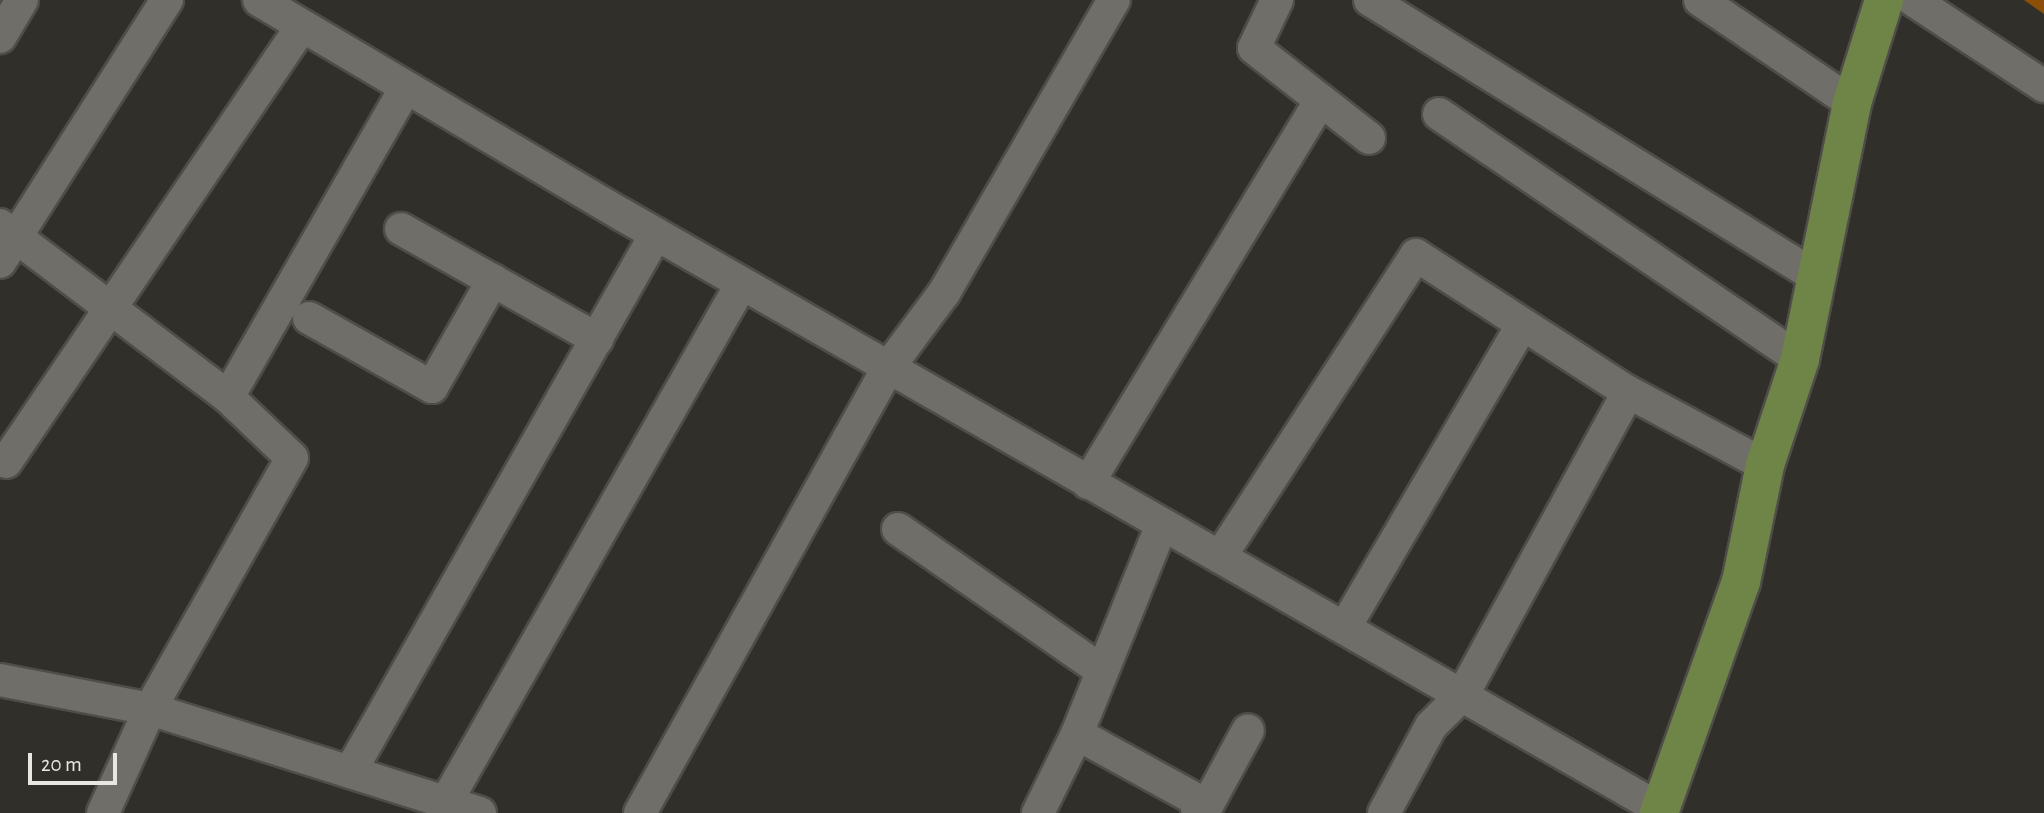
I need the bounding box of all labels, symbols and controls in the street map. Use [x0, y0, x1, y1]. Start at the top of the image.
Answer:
scale bar [32, 740, 121, 784]
text: 20 m [41, 754, 82, 775]

